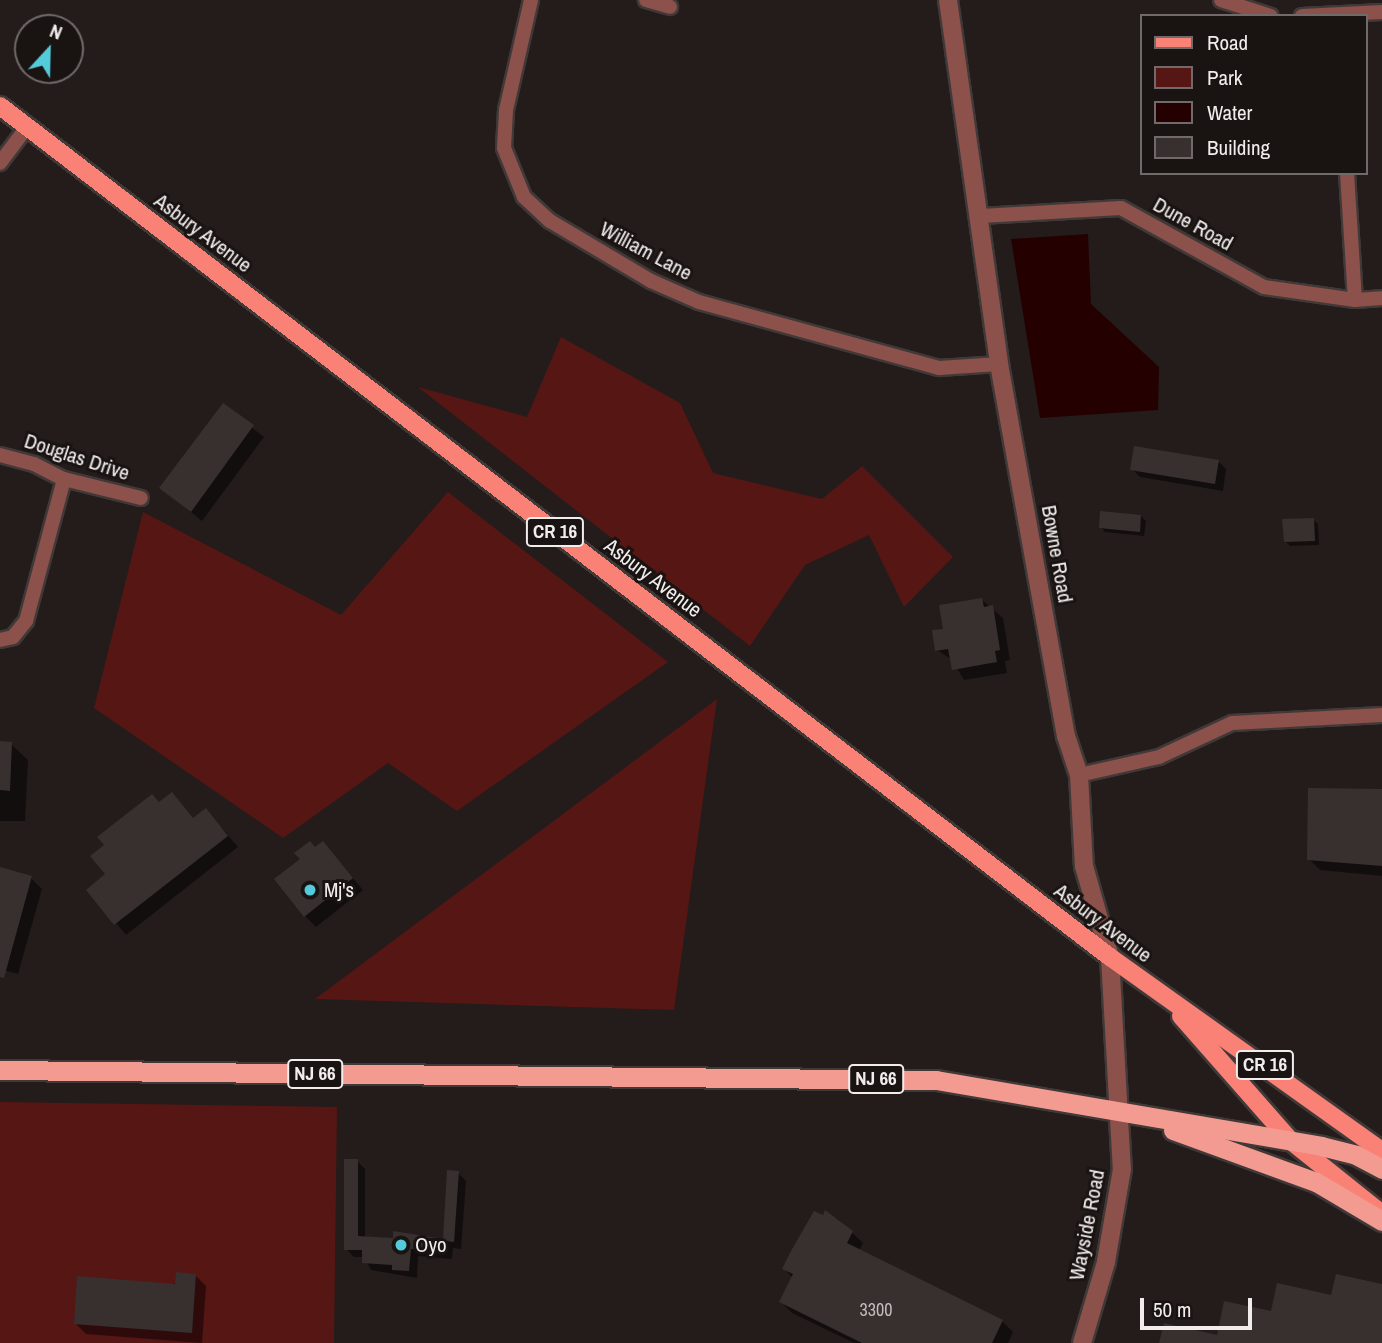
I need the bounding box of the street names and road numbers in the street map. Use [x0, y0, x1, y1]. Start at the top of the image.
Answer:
street label: Asbury Avenue [149, 188, 257, 278]
street label: Dune Road [1149, 192, 1237, 256]
street label: William Lane [596, 216, 696, 286]
street label: Douglas Drive [21, 428, 133, 486]
street label: Bowne Road [1036, 503, 1078, 605]
road number: CR 16 [525, 516, 585, 548]
street label: Asbury Avenue [599, 533, 707, 623]
street label: Asbury Avenue [1049, 878, 1157, 968]
road number: CR 16 [1235, 1050, 1295, 1080]
road number: NJ 66 [287, 1058, 343, 1090]
road number: NJ 66 [848, 1064, 904, 1094]
street label: Wayside Road [1064, 1167, 1110, 1283]

